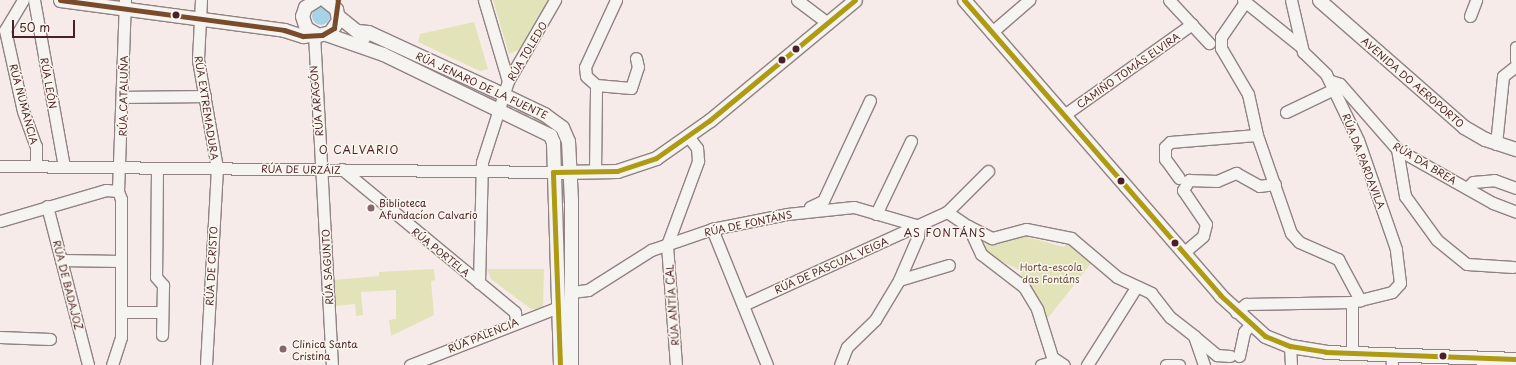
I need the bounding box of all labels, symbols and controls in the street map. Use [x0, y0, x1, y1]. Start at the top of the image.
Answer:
unlabelled marker [171, 10, 181, 20]
scale bar [14, 12, 77, 38]
text: 50 m [19, 18, 50, 36]
street label: RÚA TOLEDO [504, 19, 550, 83]
street label: CAMIÑO TOMÁS ELVIRA [1074, 30, 1182, 110]
street label: AVENIDA DO AEROPORTO [1359, 34, 1467, 130]
unlabelled marker [791, 44, 801, 54]
street label: RÚA JENARO DE LA FUENTE [413, 49, 551, 121]
street label: RÚA CATALUÑA [116, 55, 130, 137]
street label: RÚA EXTREMADURA [193, 55, 221, 161]
unlabelled marker [777, 55, 787, 65]
street label: RÚA LEÓN [39, 56, 59, 110]
street label: RÚA NUMANCIA [7, 62, 41, 146]
street label: RÚA ARAGÓN [307, 65, 325, 137]
street label: RÚA DA PARDAVILA [1340, 112, 1388, 210]
street label: RÚA DA BREA [1391, 139, 1459, 187]
district label: O CALVARIO [319, 143, 399, 157]
street label: RÚA DE URZÁIZ [260, 162, 342, 176]
unlabelled marker [1116, 176, 1126, 186]
place label: Biblioteca Afundacíon Calvario [379, 196, 478, 220]
marker: Biblioteca Afundacíon Calvario [366, 203, 376, 213]
street label: RÚA DE FONTÁNS [702, 208, 794, 238]
street label: RÚA DE CRISTO [203, 225, 219, 307]
street label: RÚA PORTELA [409, 225, 473, 279]
district label: AS FONTÁNS [904, 226, 986, 240]
street label: RÚA SAGUNTO [319, 228, 335, 306]
street label: RÚA DE PASCUAL VEIGA [772, 234, 890, 296]
street label: RÚA DE BADAJOZ [51, 238, 85, 332]
unlabelled marker [1170, 238, 1180, 248]
park label: Horta-escola das Fontáns [1020, 260, 1082, 284]
street label: RÚA ANTÍA CAL [663, 263, 681, 347]
street label: RÚA PALENCIA [445, 315, 521, 355]
place label: Clinica Santa Cristina [292, 337, 358, 360]
marker: Clinica Santa Cristina [277, 343, 289, 355]
unlabelled marker [1438, 351, 1448, 361]

